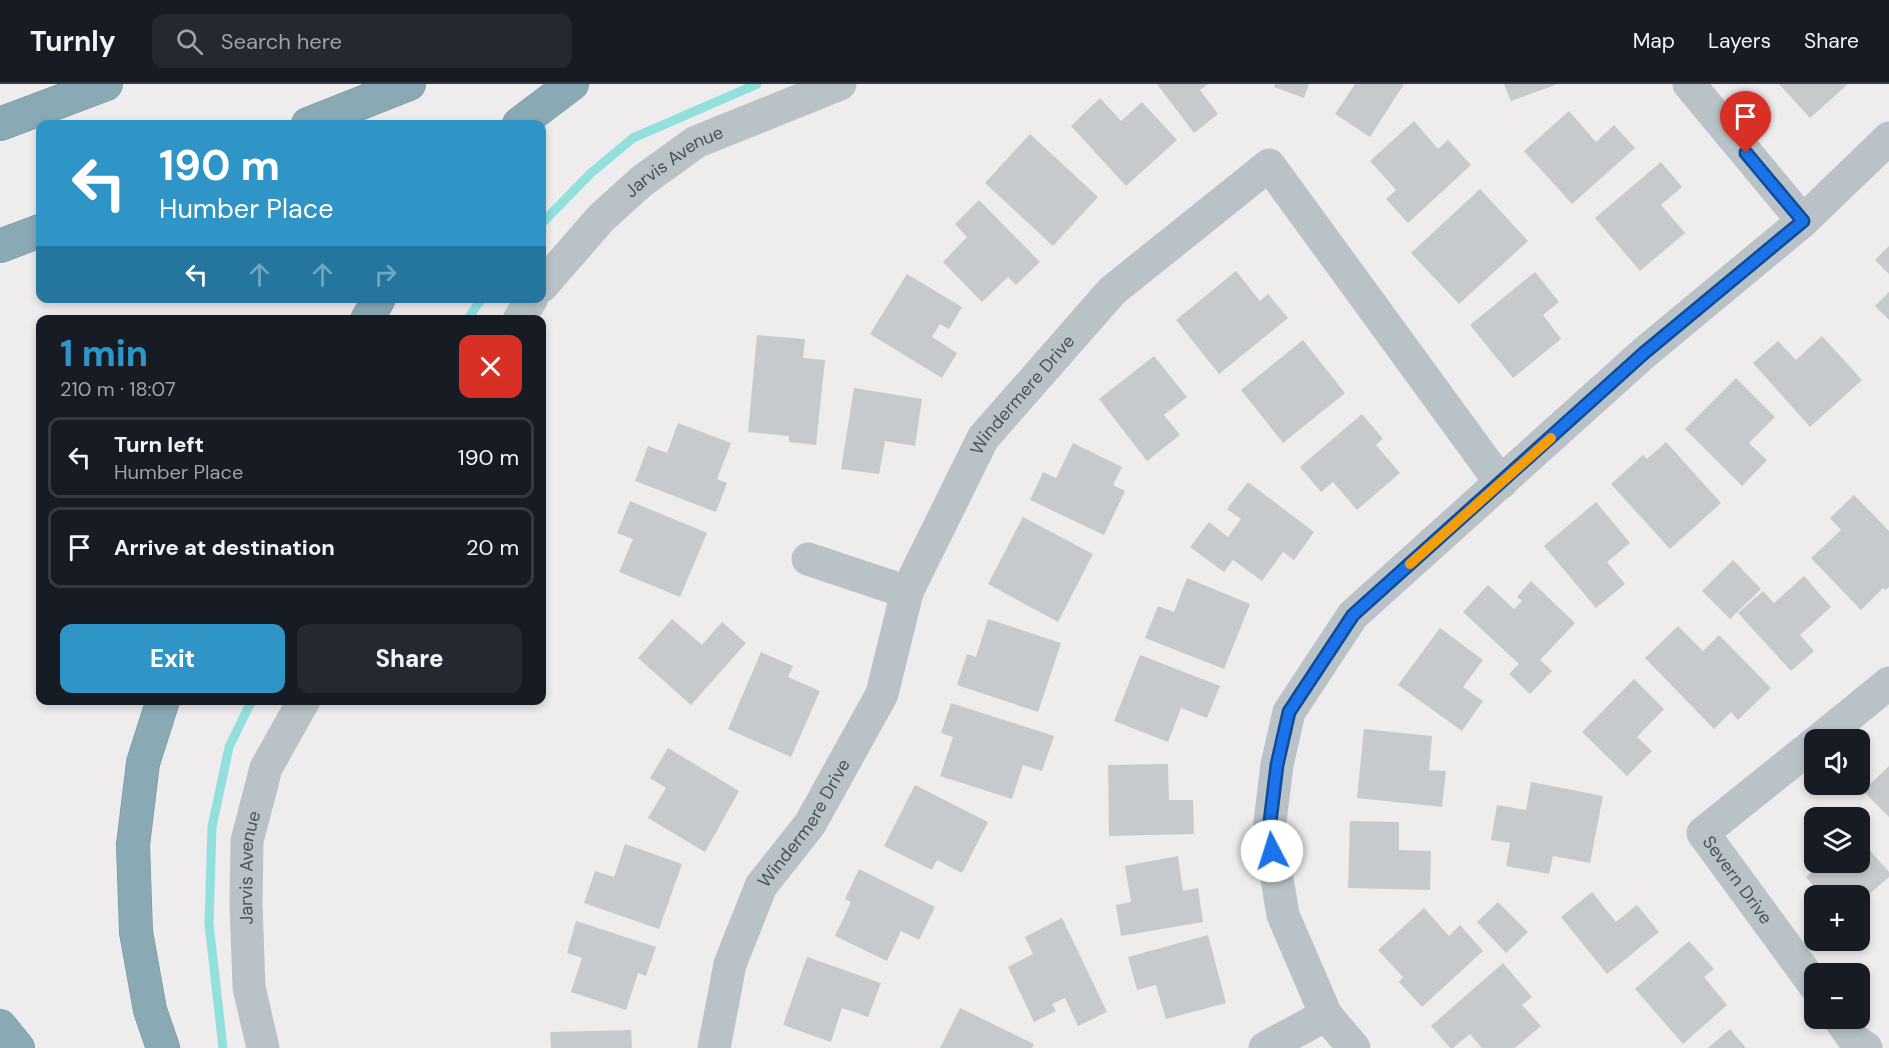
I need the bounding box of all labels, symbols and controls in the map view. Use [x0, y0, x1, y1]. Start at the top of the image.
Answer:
search box [152, 14, 572, 68]
text: Turnly [30, 23, 116, 60]
icon: search [173, 25, 206, 58]
text: Search here [221, 27, 342, 56]
text: Map [1633, 27, 1675, 55]
text: Layers [1708, 27, 1771, 55]
text: Share [1804, 27, 1859, 55]
pin [1720, 91, 1771, 153]
icon: arrive [1729, 100, 1762, 133]
street label: Jarvis Avenue [620, 120, 727, 203]
text: 190 m [159, 138, 280, 193]
icon: left [60, 144, 138, 222]
text: Humber Place [159, 191, 333, 226]
icon: left [180, 258, 213, 291]
icon: ahead [243, 258, 276, 291]
icon: ahead [306, 258, 339, 291]
icon: right [369, 258, 402, 291]
text: 1 min [60, 330, 148, 377]
street label: Windermere Drive [965, 330, 1080, 459]
button: close [459, 335, 522, 398]
text: 210 m · 18:07 [60, 376, 176, 402]
text: Turn left [114, 430, 204, 459]
icon: left [63, 441, 96, 474]
text: 190 m [458, 443, 519, 472]
text: Humber Place [114, 459, 243, 485]
icon: arrive [63, 531, 96, 564]
text: Arrive at destination [114, 533, 335, 562]
text: 20 m [466, 533, 519, 562]
button: Exit [60, 624, 285, 693]
button: Share [297, 624, 522, 693]
map controls [1804, 729, 1870, 1029]
button: sound [1804, 729, 1870, 795]
street label: Windermere Drive [752, 754, 856, 892]
button: layers [1804, 807, 1870, 873]
street label: Jarvis Avenue [234, 808, 266, 925]
position arrow [1240, 819, 1304, 883]
street label: Severn Drive [1697, 831, 1778, 929]
button: + [1804, 885, 1870, 951]
button: − [1804, 963, 1870, 1029]

